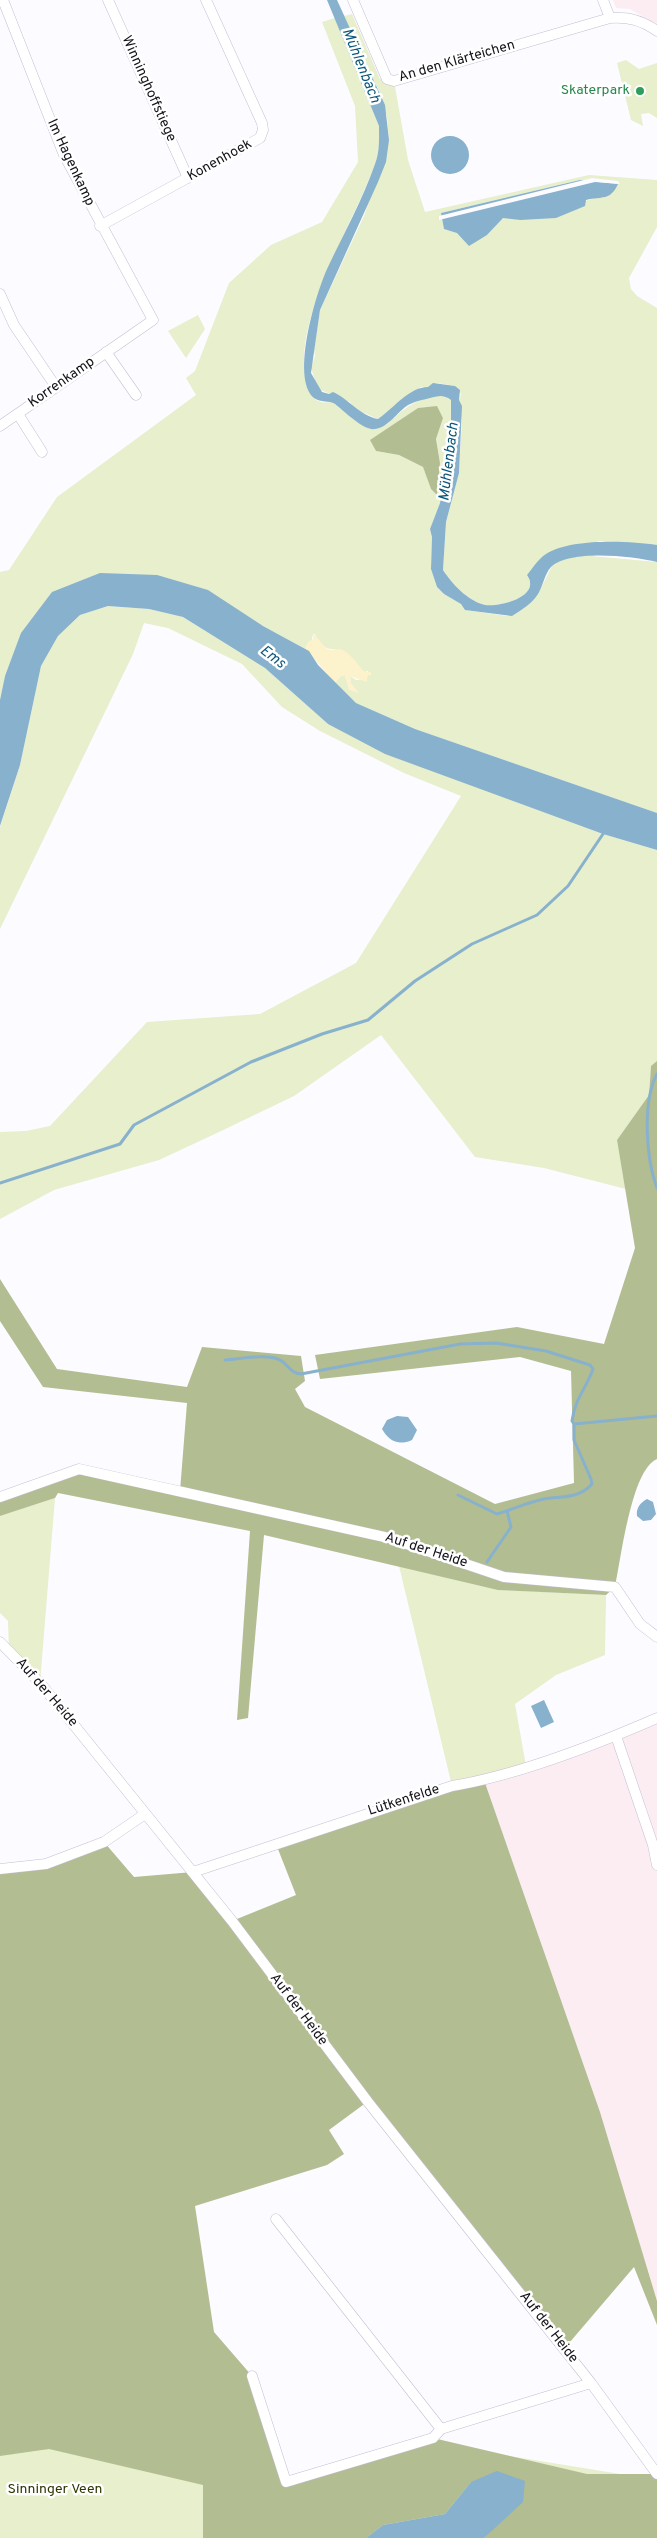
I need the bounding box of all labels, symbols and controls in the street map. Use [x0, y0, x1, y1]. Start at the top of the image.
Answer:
water label: Mühlenbach [337, 26, 383, 106]
street label: Winninghoffstiege [117, 33, 179, 145]
street label: An den Klärteichen [397, 37, 517, 87]
place label: Skaterpark [561, 83, 630, 99]
marker: Skaterpark [634, 85, 646, 97]
street label: Im Hagenkamp [43, 117, 97, 209]
street label: Konenhoek [185, 136, 255, 186]
street label: Korrenkamp [26, 354, 98, 412]
water label: Mühlenbach [436, 422, 464, 502]
water label: Ems [256, 642, 288, 674]
street label: Auf der Heide [383, 1530, 469, 1572]
street label: Auf der Heide [11, 1655, 81, 1731]
street label: Lütkenfelde [366, 1782, 442, 1820]
street label: Auf der Heide [265, 1971, 331, 2049]
street label: Auf der Heide [515, 2289, 581, 2367]
park label: Sinninger Veen [8, 2482, 102, 2498]

